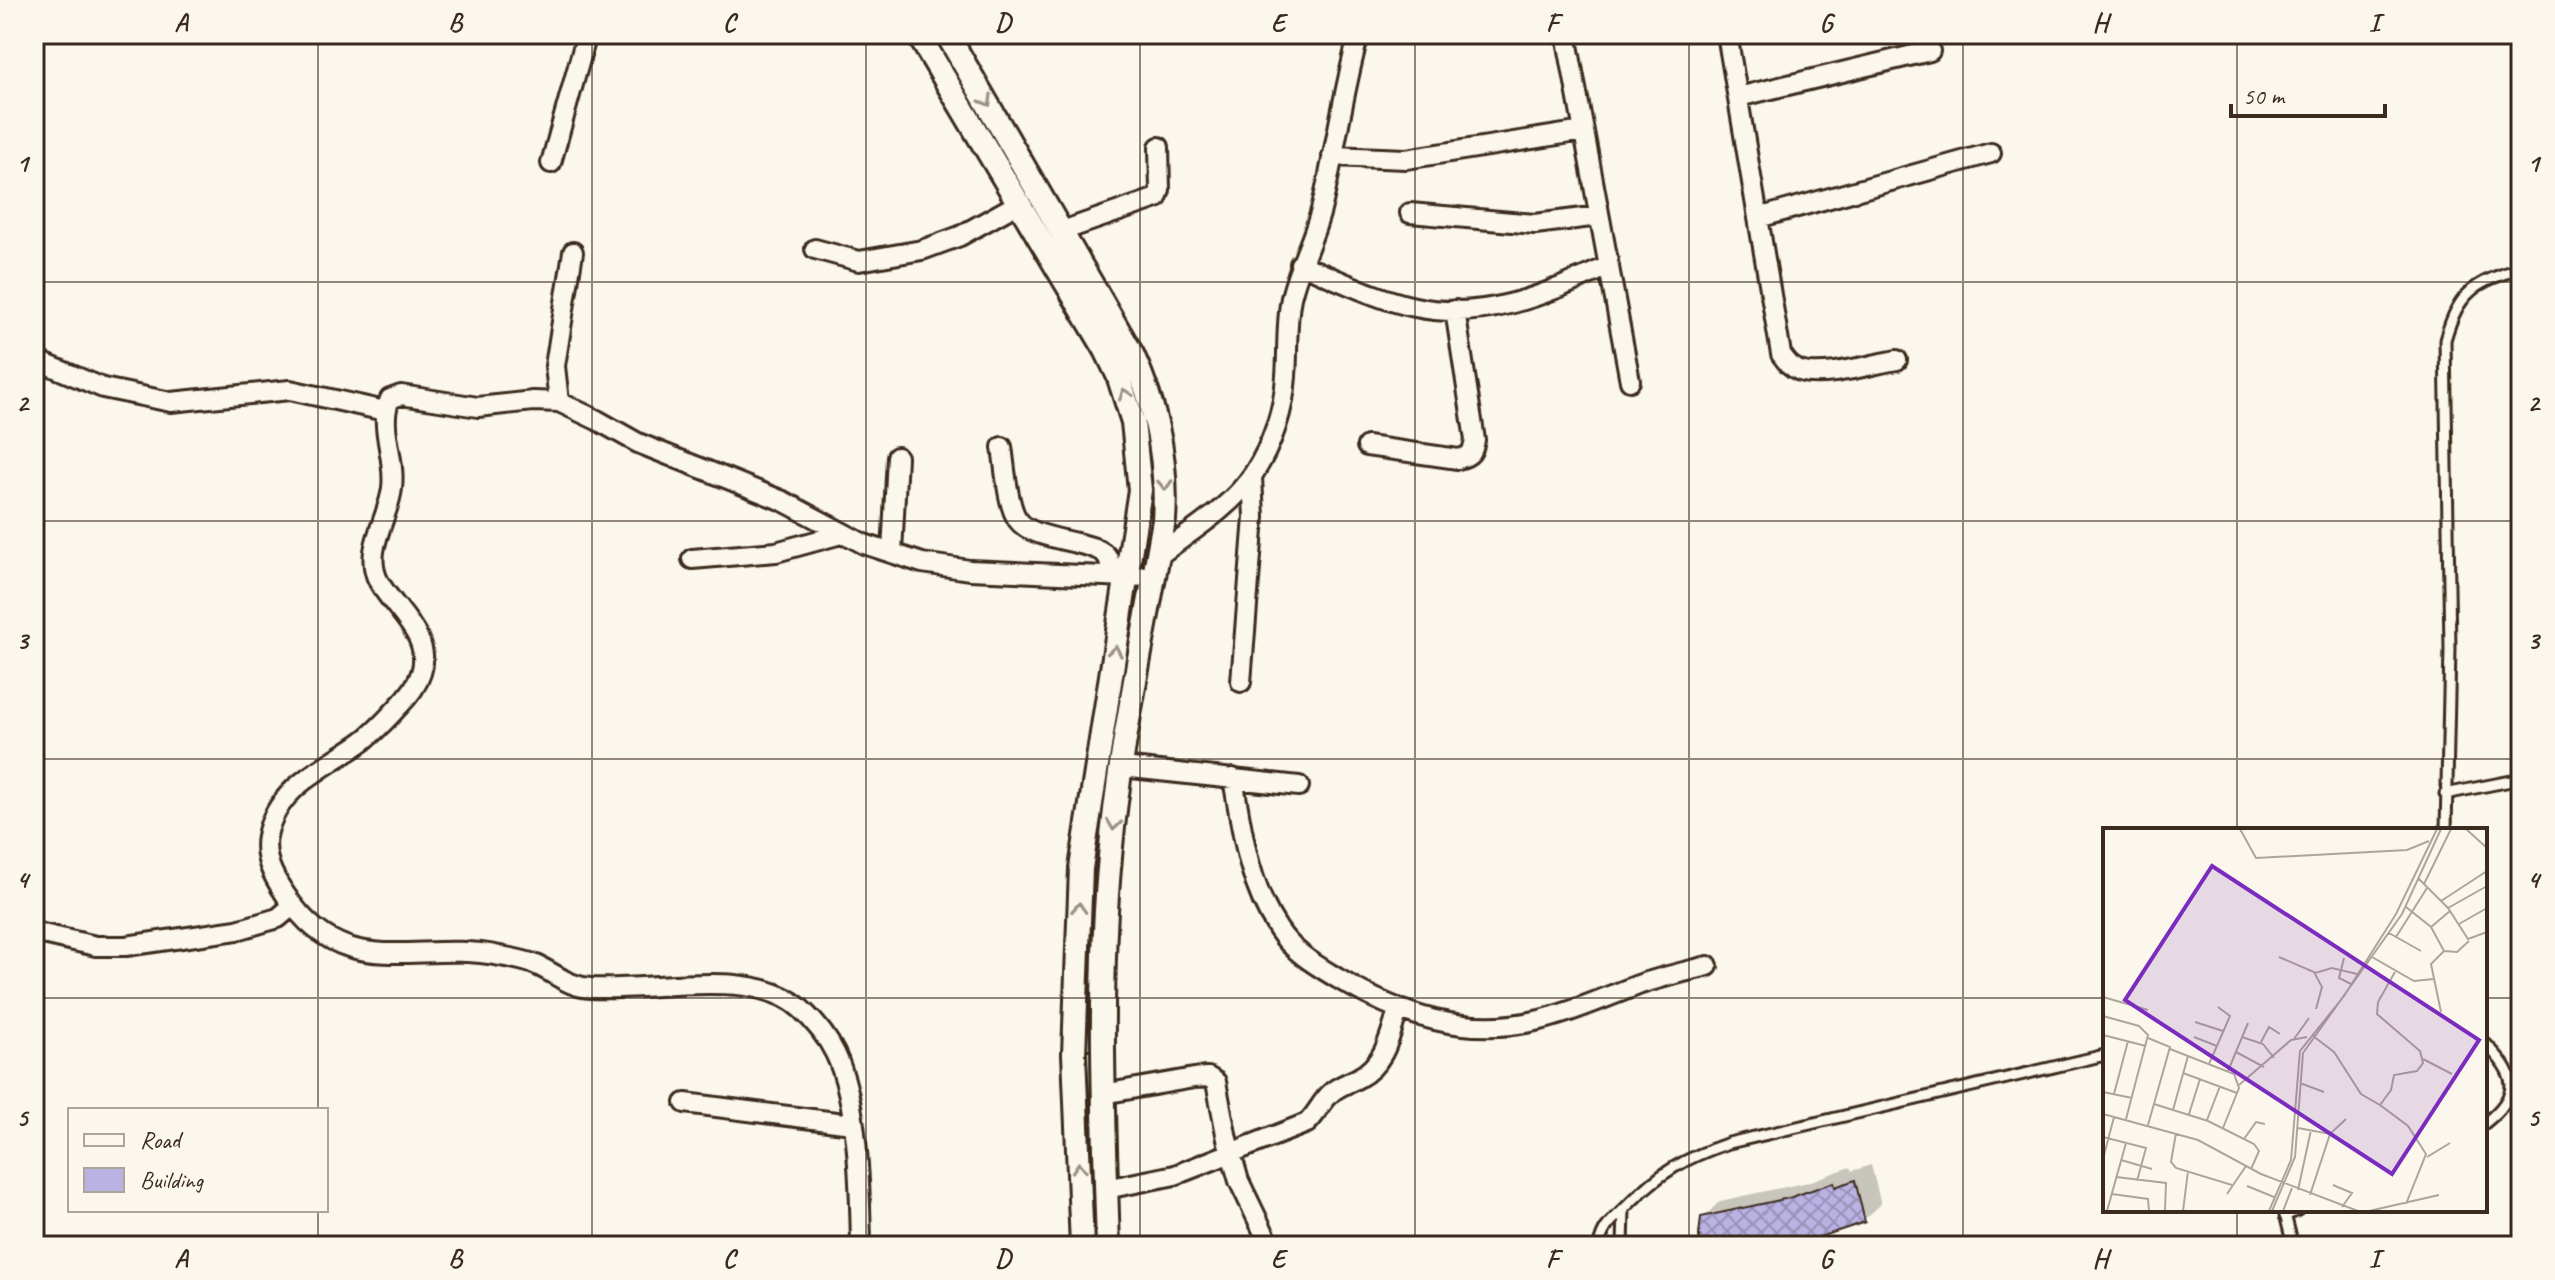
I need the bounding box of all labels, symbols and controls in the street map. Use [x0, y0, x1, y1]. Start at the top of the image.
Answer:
text: A [174, 6, 189, 39]
text: B [448, 6, 464, 39]
text: C [723, 6, 739, 39]
text: D [995, 6, 1013, 39]
text: E [1271, 6, 1289, 39]
text: F [1546, 6, 1564, 39]
text: G [1820, 6, 1836, 39]
text: H [2093, 6, 2113, 39]
text: I [2369, 6, 2386, 39]
scale bar [2231, 68, 2385, 118]
text: 50 m [2243, 81, 2286, 111]
one-way arrow [977, 92, 992, 107]
text: 1 [16, 147, 31, 180]
text: 1 [2527, 147, 2542, 180]
text: 2 [16, 386, 30, 419]
text: 2 [2527, 386, 2541, 419]
one-way arrow [1118, 388, 1134, 402]
one-way arrow [1156, 479, 1173, 492]
text: 3 [16, 624, 30, 657]
text: 3 [2527, 624, 2541, 657]
one-way arrow [1106, 644, 1123, 658]
one-way arrow [1106, 818, 1123, 832]
inset map [2103, 828, 2487, 1212]
text: 4 [16, 863, 31, 896]
text: 4 [2527, 863, 2542, 896]
one-way arrow [1070, 901, 1087, 914]
text: 5 [16, 1101, 30, 1134]
text: 5 [2527, 1101, 2541, 1134]
legend [68, 1108, 328, 1212]
text: Road [140, 1125, 184, 1155]
one-way arrow [1071, 1161, 1088, 1174]
text: Building [140, 1165, 205, 1195]
text: A [174, 1242, 189, 1275]
text: B [448, 1242, 464, 1275]
text: C [723, 1242, 739, 1275]
text: D [995, 1242, 1013, 1275]
text: E [1271, 1242, 1289, 1275]
text: F [1546, 1242, 1564, 1275]
text: G [1820, 1242, 1836, 1275]
text: H [2093, 1242, 2113, 1275]
text: I [2369, 1242, 2386, 1275]

